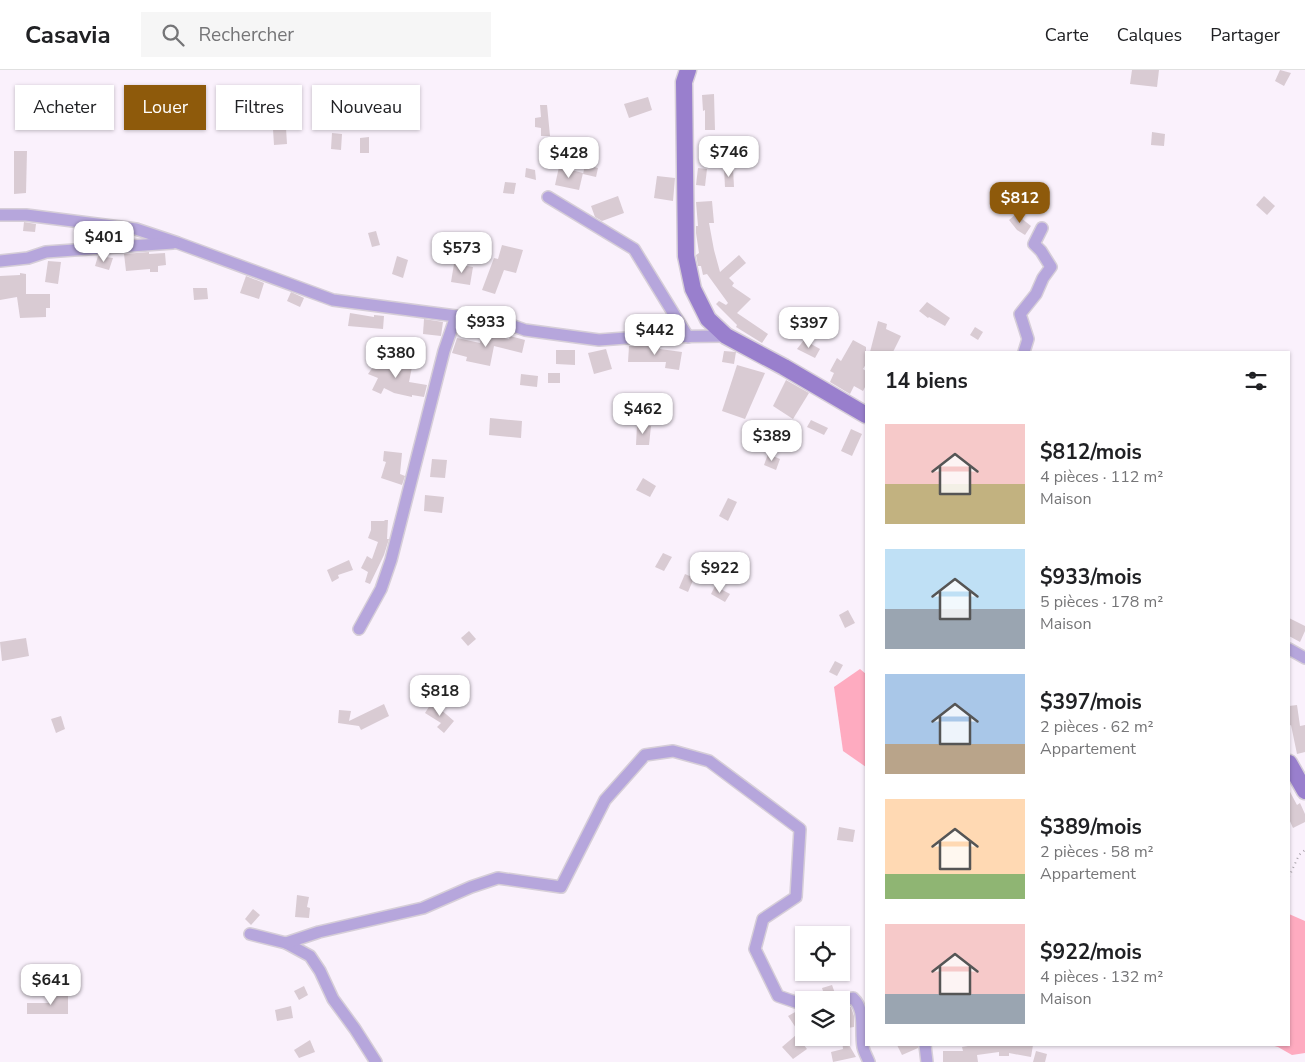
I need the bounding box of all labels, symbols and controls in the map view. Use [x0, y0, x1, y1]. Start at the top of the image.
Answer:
search box [141, 12, 491, 57]
text: Casavia [25, 19, 111, 51]
icon: search [159, 21, 187, 49]
text: Rechercher [199, 22, 294, 48]
text: Carte [1045, 23, 1089, 47]
text: Calques [1117, 23, 1182, 47]
text: Partager [1210, 23, 1280, 47]
chip: Acheter [15, 85, 114, 130]
chip: Louer [124, 85, 206, 130]
chip: Filtres [216, 85, 302, 130]
chip: Nouveau [312, 85, 420, 130]
pin: $428 [539, 136, 599, 179]
pin: $746 [699, 136, 759, 178]
text: $746 [710, 141, 748, 163]
text: $428 [550, 142, 588, 164]
pin: $812 [990, 182, 1050, 224]
text: $812 [1001, 187, 1039, 209]
pin: $401 [74, 220, 134, 263]
text: $401 [85, 226, 123, 248]
pin: $573 [432, 232, 492, 274]
text: $573 [443, 237, 481, 259]
pin: $933 [456, 306, 516, 348]
pin: $397 [779, 306, 839, 349]
text: $933 [467, 311, 505, 333]
text: $397 [790, 312, 828, 334]
pin: $442 [625, 314, 685, 356]
text: $442 [636, 319, 674, 341]
pin: $380 [366, 336, 426, 379]
text: $380 [377, 342, 415, 364]
text: 14 biens [885, 367, 968, 395]
icon: filters [1242, 367, 1270, 395]
pin: $462 [613, 392, 673, 435]
text: $462 [624, 398, 662, 420]
pin: $389 [742, 420, 802, 462]
text: $389 [753, 425, 791, 447]
text: $812/mois [1040, 438, 1142, 466]
icon: home [925, 444, 985, 504]
text: 4 pièces · 112 m² [1040, 466, 1163, 488]
text: Maison [1040, 488, 1092, 510]
pin: $922 [690, 552, 750, 594]
text: $922 [701, 557, 739, 579]
text: $933/mois [1040, 563, 1142, 591]
icon: home [925, 569, 985, 629]
text: 5 pièces · 178 m² [1040, 591, 1163, 613]
text: Maison [1040, 613, 1092, 635]
pin: $818 [410, 674, 470, 717]
text: $818 [421, 680, 459, 702]
text: $397/mois [1040, 688, 1142, 716]
icon: home [925, 694, 985, 754]
text: 2 pièces · 62 m² [1040, 716, 1154, 738]
text: Appartement [1040, 738, 1136, 760]
text: $389/mois [1040, 813, 1142, 841]
icon: home [925, 819, 985, 879]
text: 2 pièces · 58 m² [1040, 841, 1154, 863]
text: Appartement [1040, 863, 1136, 885]
map controls [795, 926, 850, 1046]
button: locate [795, 926, 850, 981]
text: $922/mois [1040, 938, 1142, 966]
icon: home [925, 944, 985, 1004]
pin: $641 [21, 964, 81, 1006]
text: 4 pièces · 132 m² [1040, 966, 1163, 988]
text: $641 [32, 969, 70, 991]
text: Maison [1040, 988, 1092, 1010]
button: layers [795, 991, 850, 1046]

